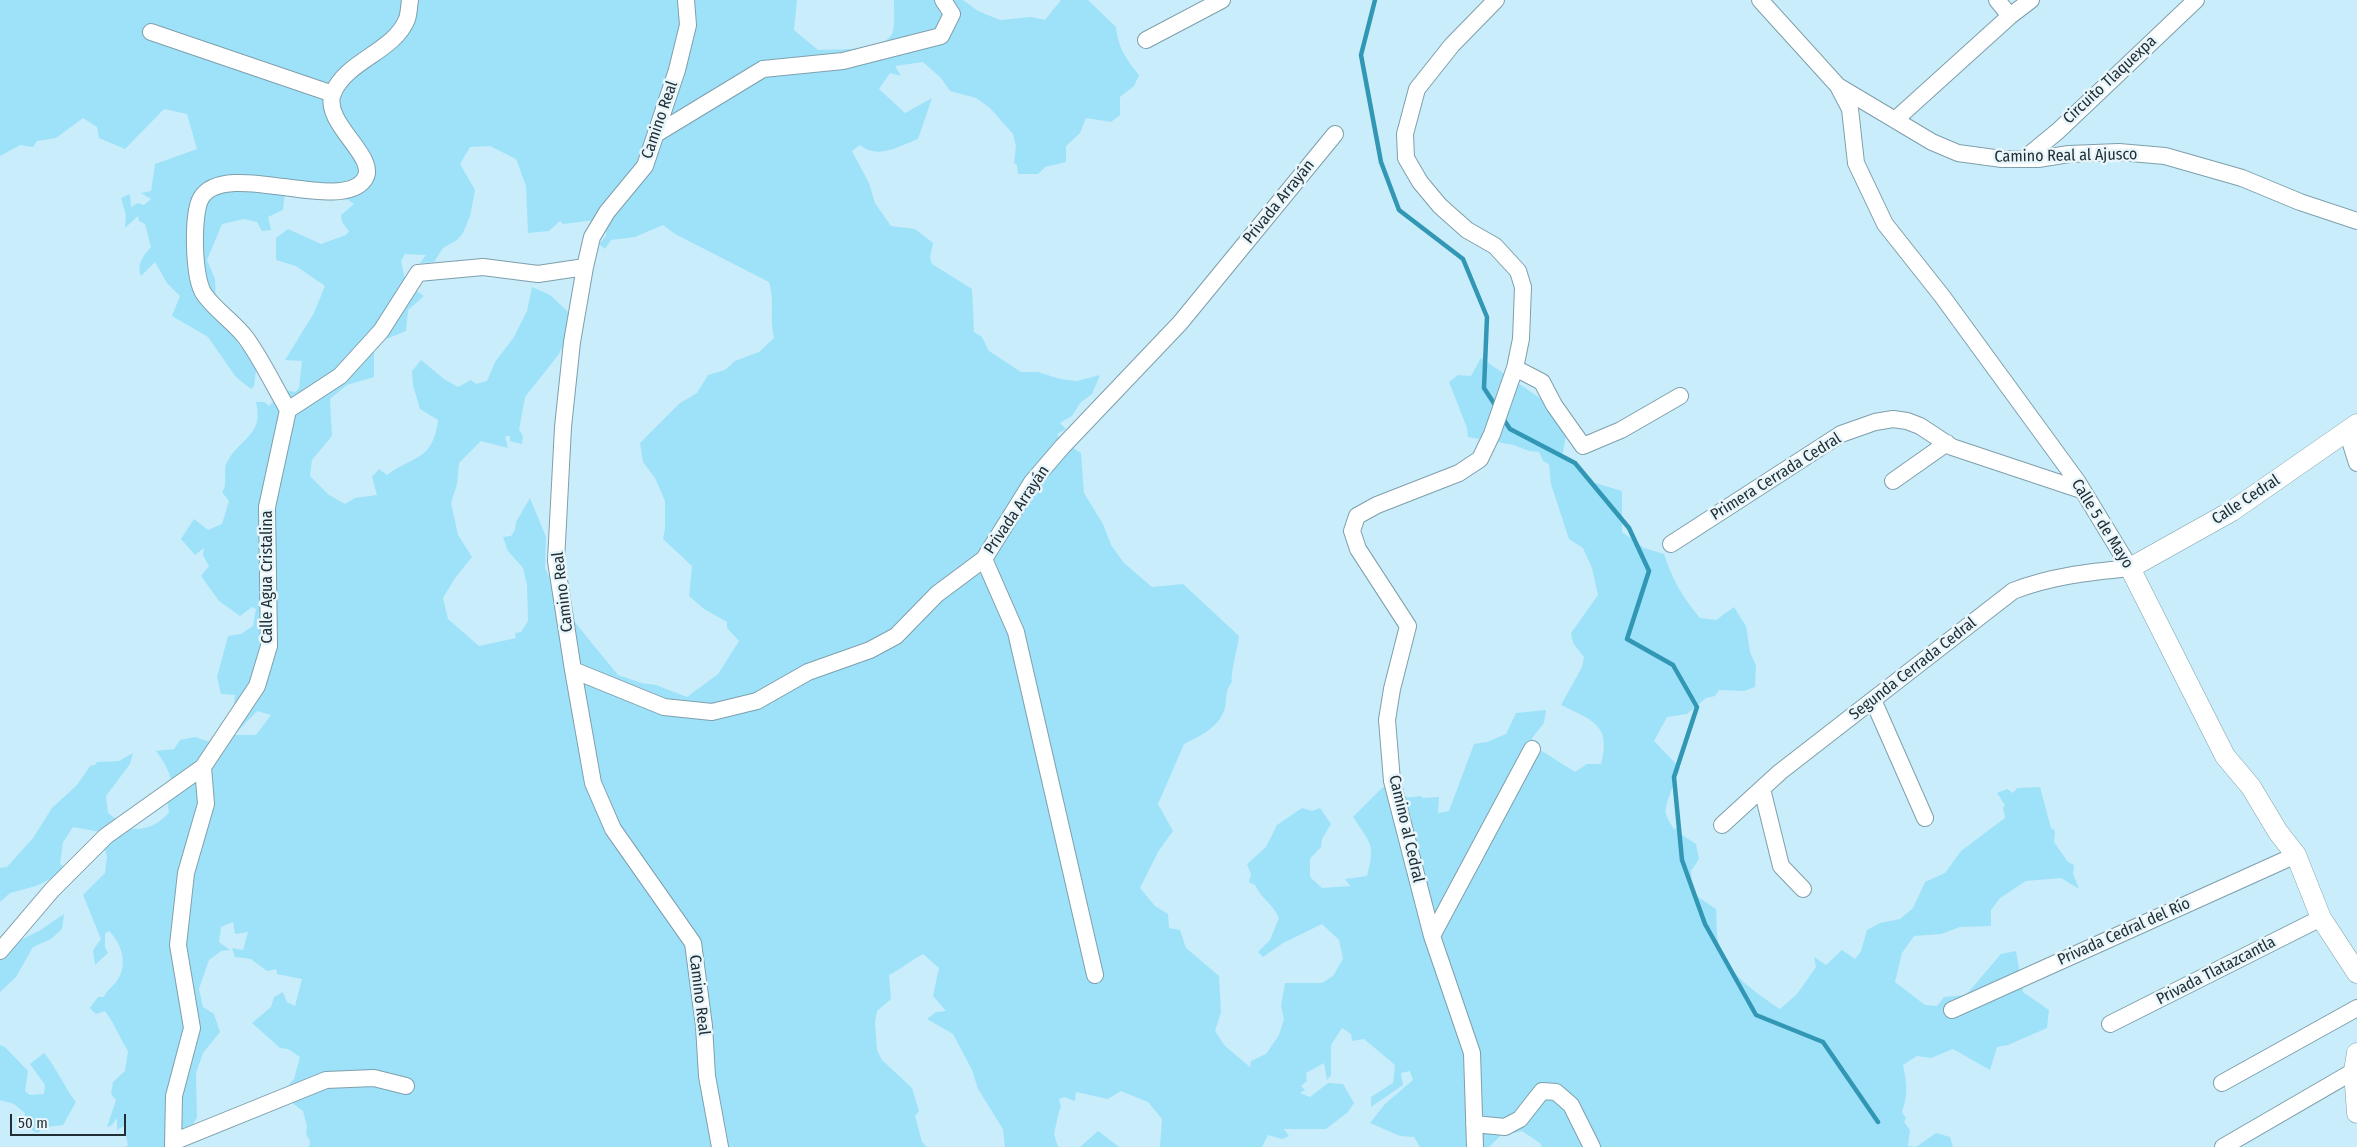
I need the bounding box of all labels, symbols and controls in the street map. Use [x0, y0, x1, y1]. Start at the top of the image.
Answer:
street label: Circuito Tlaquexpa [2059, 32, 2161, 128]
street label: Camino Real [638, 79, 682, 161]
street label: Camino Real al Ajusco [1994, 145, 2138, 167]
street label: Privada Arrayán [1239, 156, 1319, 248]
street label: Primera Cerrada Cedral [1707, 429, 1845, 525]
street label: Privada Arrayán [980, 462, 1054, 558]
street label: Calle Cedral [2208, 471, 2284, 529]
street label: Calle 5 de Mayo [2067, 476, 2137, 572]
street label: Calle Agua Cristalina [258, 510, 278, 644]
street label: Camino Real [549, 551, 577, 633]
street label: Segunda Cerrada Cedral [1846, 613, 1980, 725]
street label: Camino al Cedral [1384, 773, 1428, 885]
street label: Privada Cedral del Río [2055, 894, 2193, 970]
street label: Privada Tlatazcantla [2153, 933, 2279, 1009]
street label: Camino Real [685, 954, 713, 1036]
scale bar [12, 1104, 129, 1136]
text: 50 m [18, 1114, 48, 1132]

